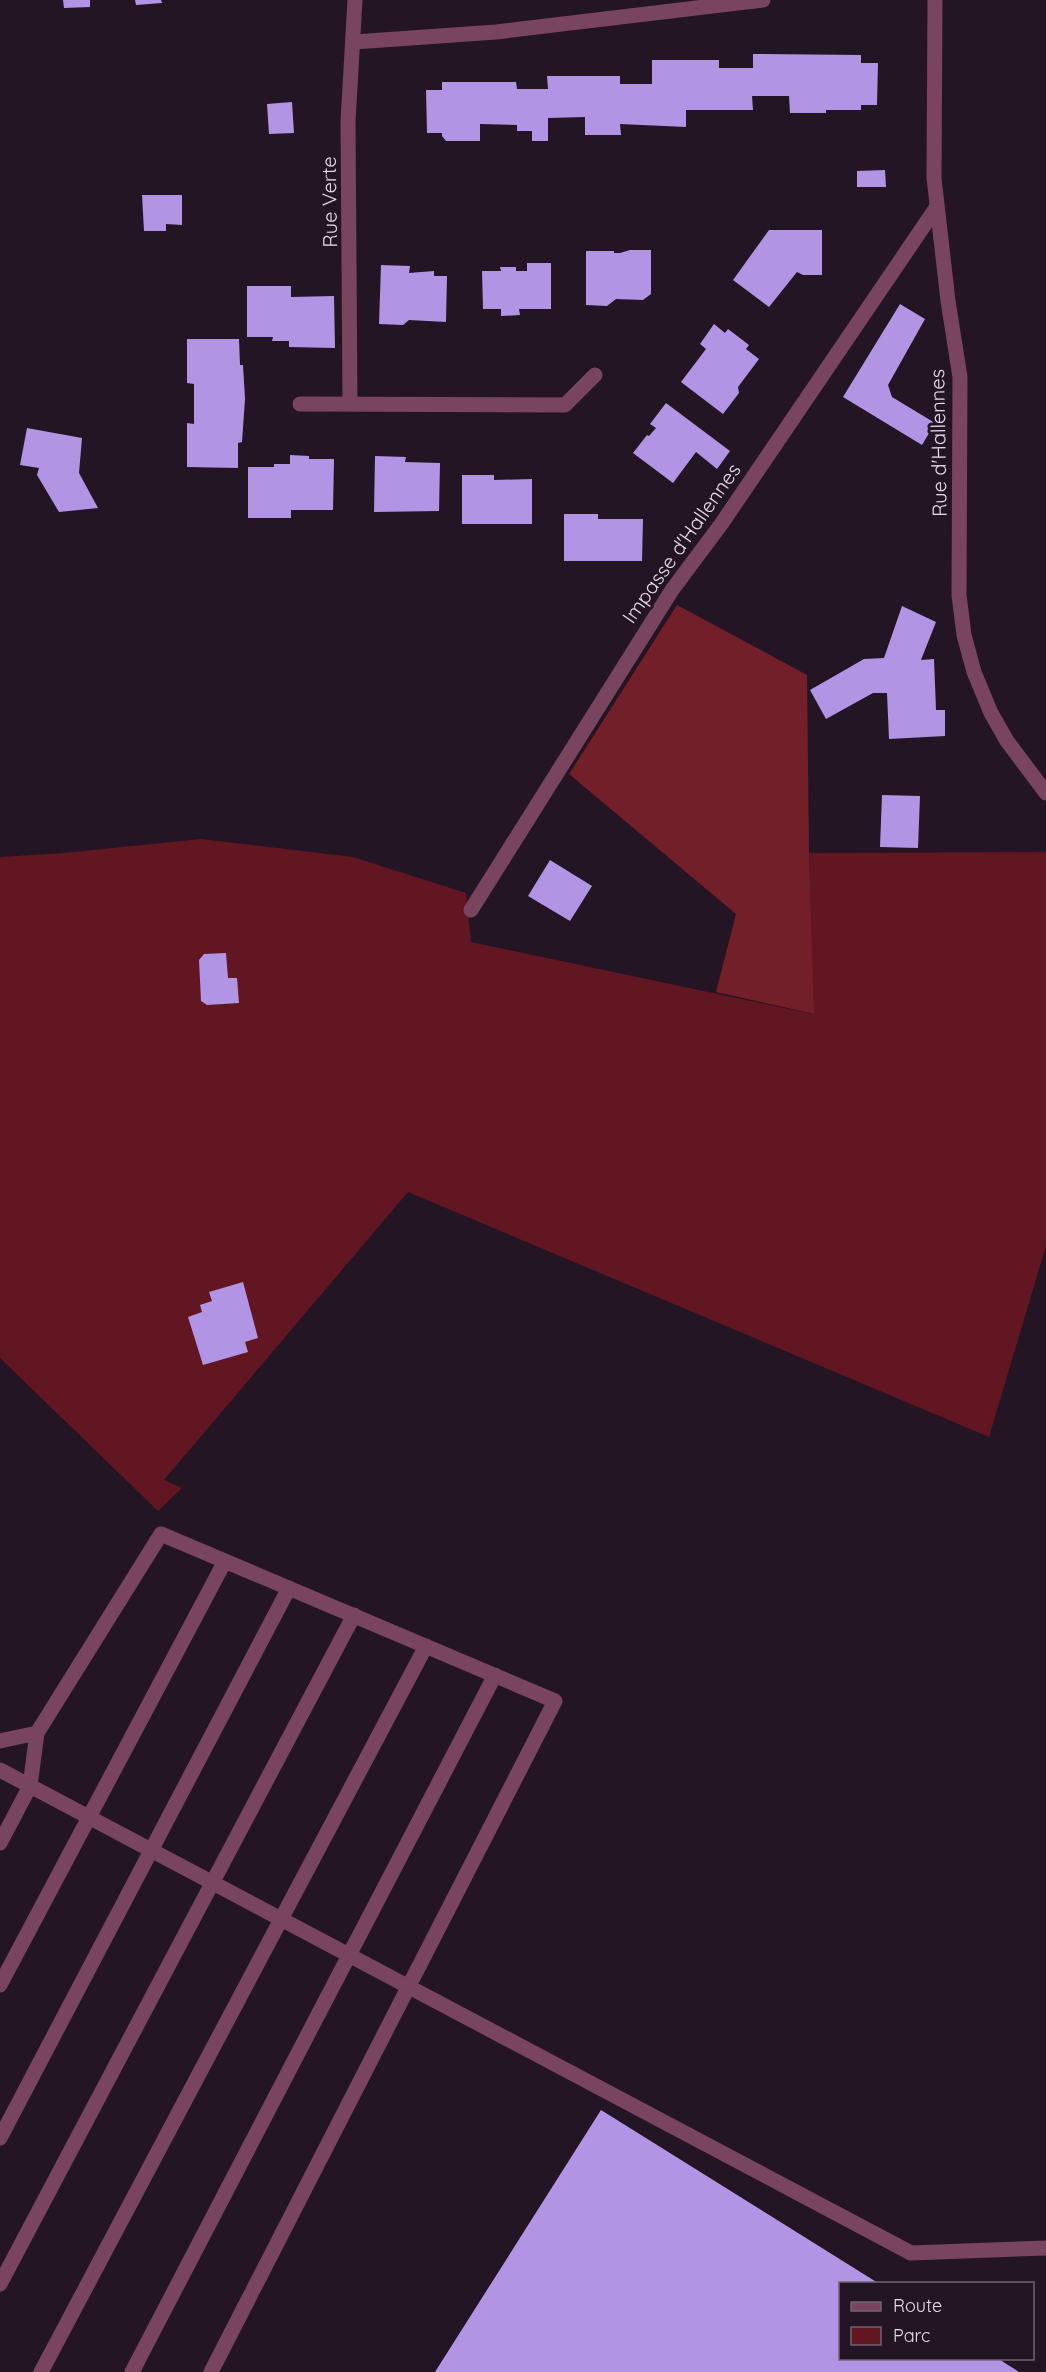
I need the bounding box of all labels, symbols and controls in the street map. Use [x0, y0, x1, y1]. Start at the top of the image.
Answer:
street label: Rue Verte [316, 156, 342, 248]
street label: Rue d'Hallennes [924, 369, 952, 517]
street label: Impasse d'Hallennes [616, 458, 746, 628]
legend [839, 2282, 1034, 2360]
text: Route [893, 2294, 942, 2317]
text: Parc [893, 2324, 930, 2347]

